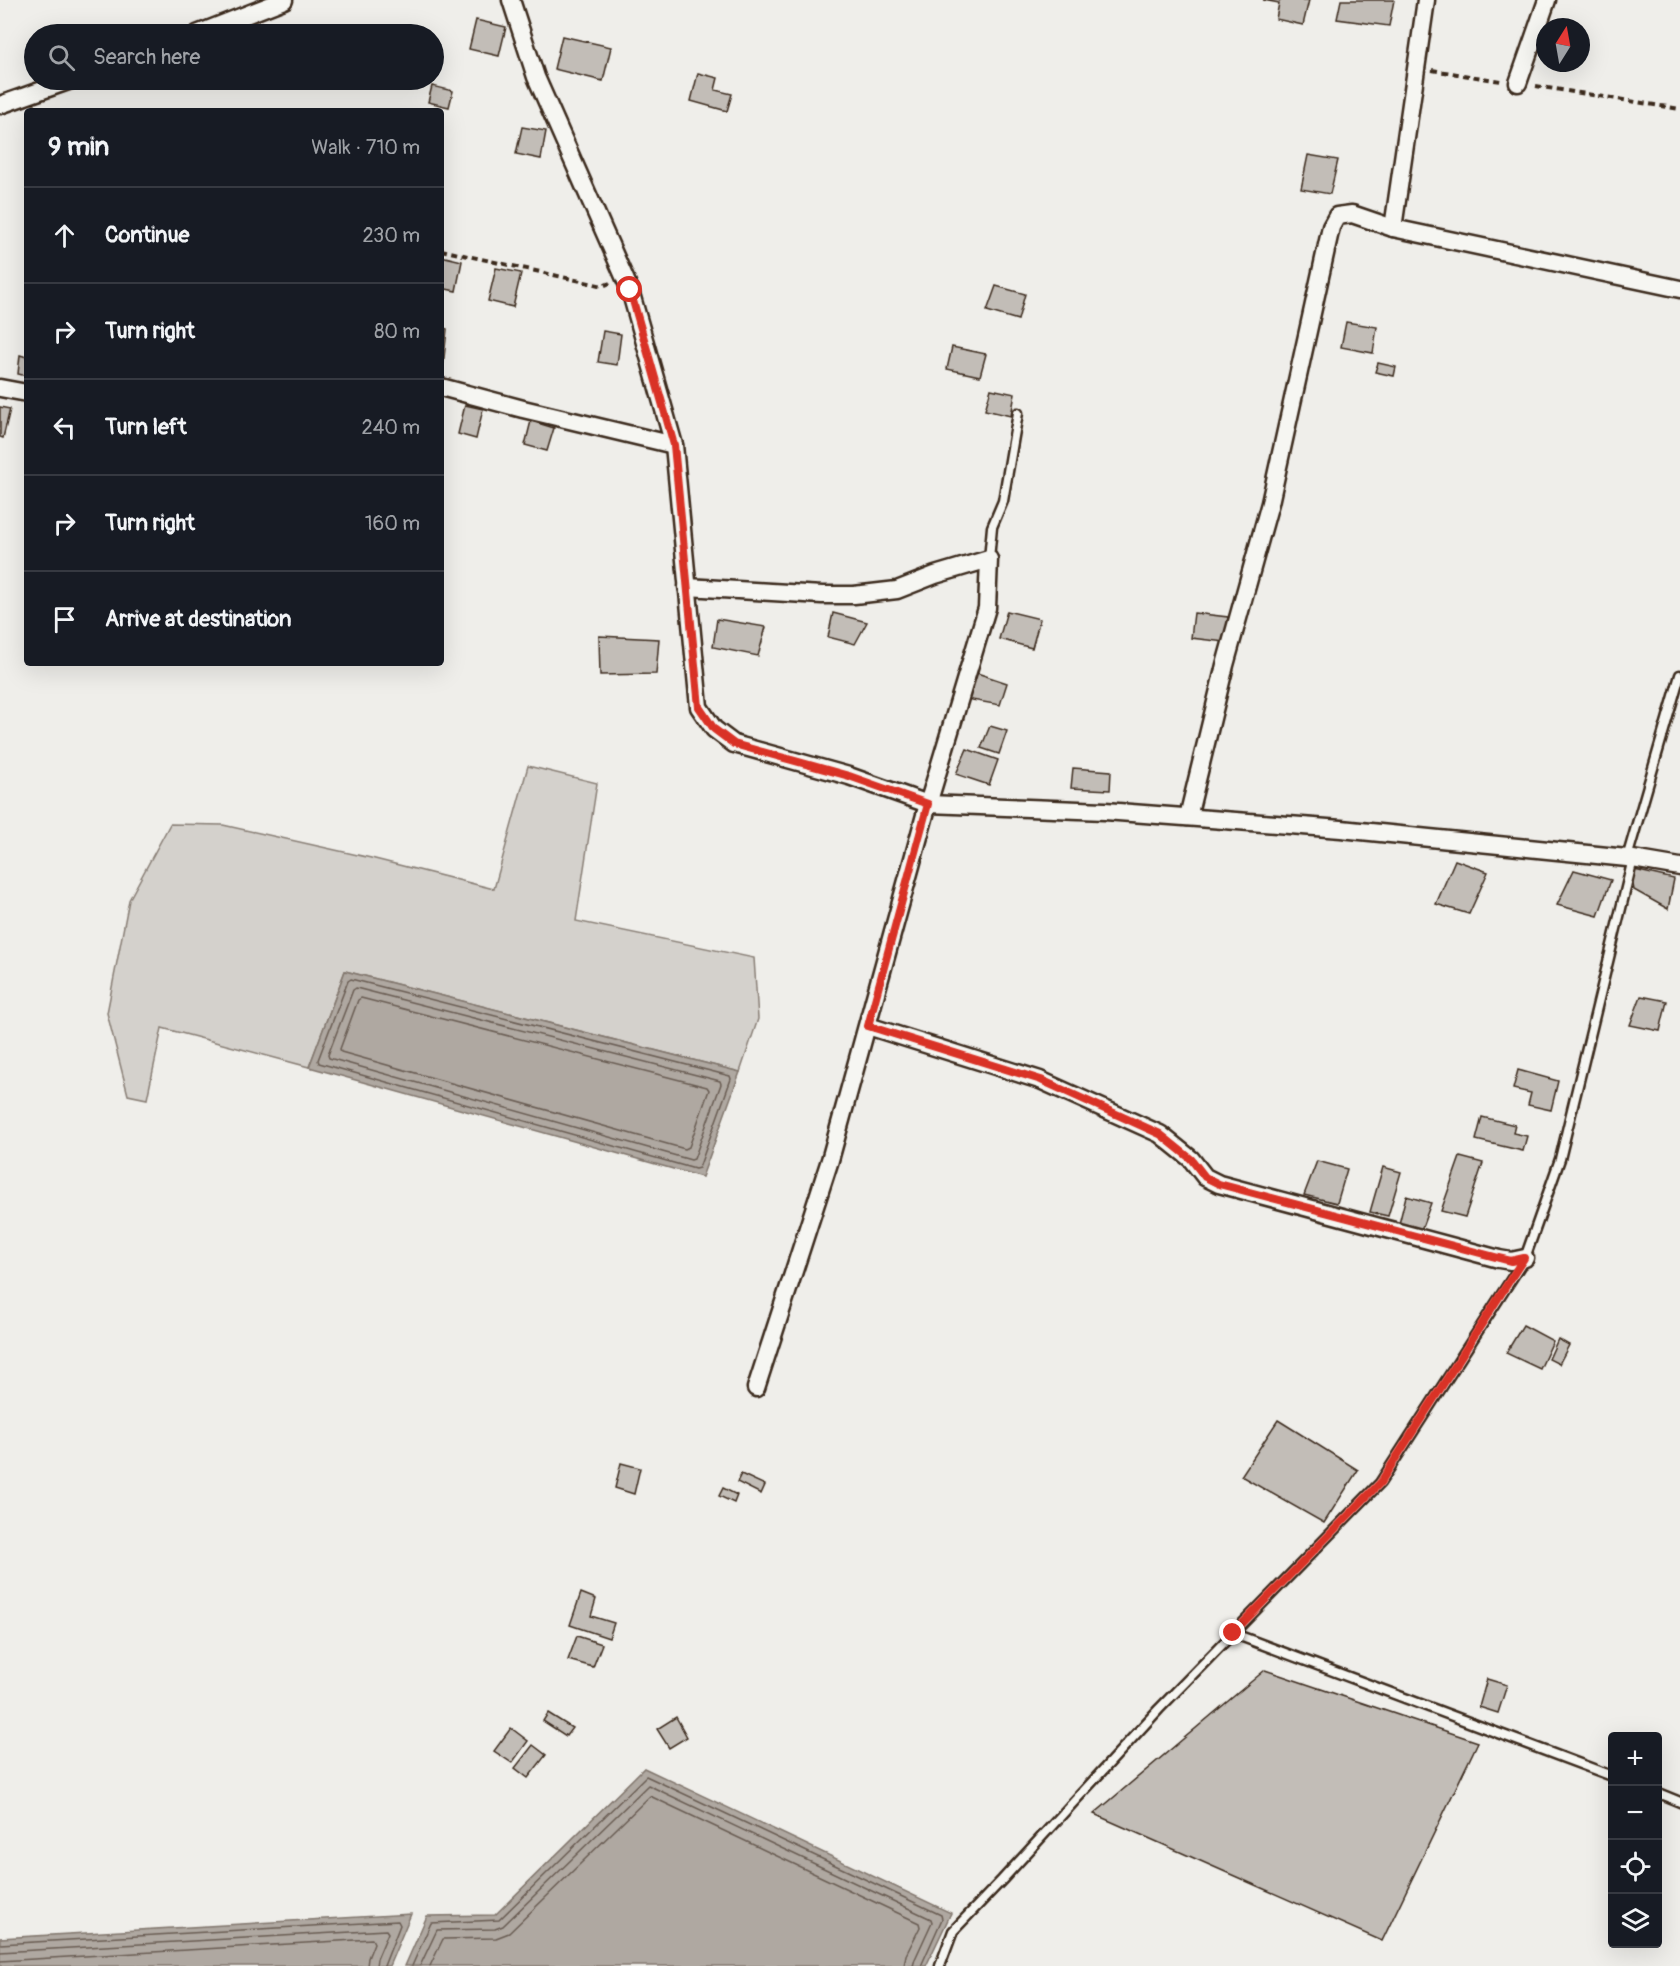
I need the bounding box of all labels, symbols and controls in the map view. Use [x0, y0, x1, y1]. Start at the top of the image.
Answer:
north arrow [1536, 18, 1590, 72]
search box [24, 24, 444, 90]
icon: search [45, 41, 78, 74]
text: Search here [93, 43, 200, 71]
text: 9 min [48, 131, 109, 163]
text: Walk · 710 m [311, 135, 420, 160]
icon: ahead [48, 219, 81, 252]
text: Continue [105, 221, 189, 249]
text: 230 m [363, 223, 420, 248]
route start [616, 276, 642, 302]
icon: right [48, 315, 81, 348]
text: Turn right [105, 317, 195, 345]
text: 80 m [374, 319, 420, 344]
icon: left [48, 411, 81, 444]
text: Turn left [105, 413, 187, 441]
text: 240 m [361, 415, 420, 440]
icon: right [48, 507, 81, 540]
text: Turn right [105, 509, 195, 537]
text: 160 m [365, 511, 420, 536]
icon: arrive [48, 603, 81, 636]
text: Arrive at destination [105, 605, 291, 633]
route end [1219, 1619, 1245, 1645]
map controls [1608, 1732, 1662, 1948]
button: + [1608, 1732, 1662, 1786]
button: − [1608, 1786, 1662, 1840]
button: locate [1608, 1840, 1662, 1894]
button: layers [1608, 1894, 1662, 1948]

